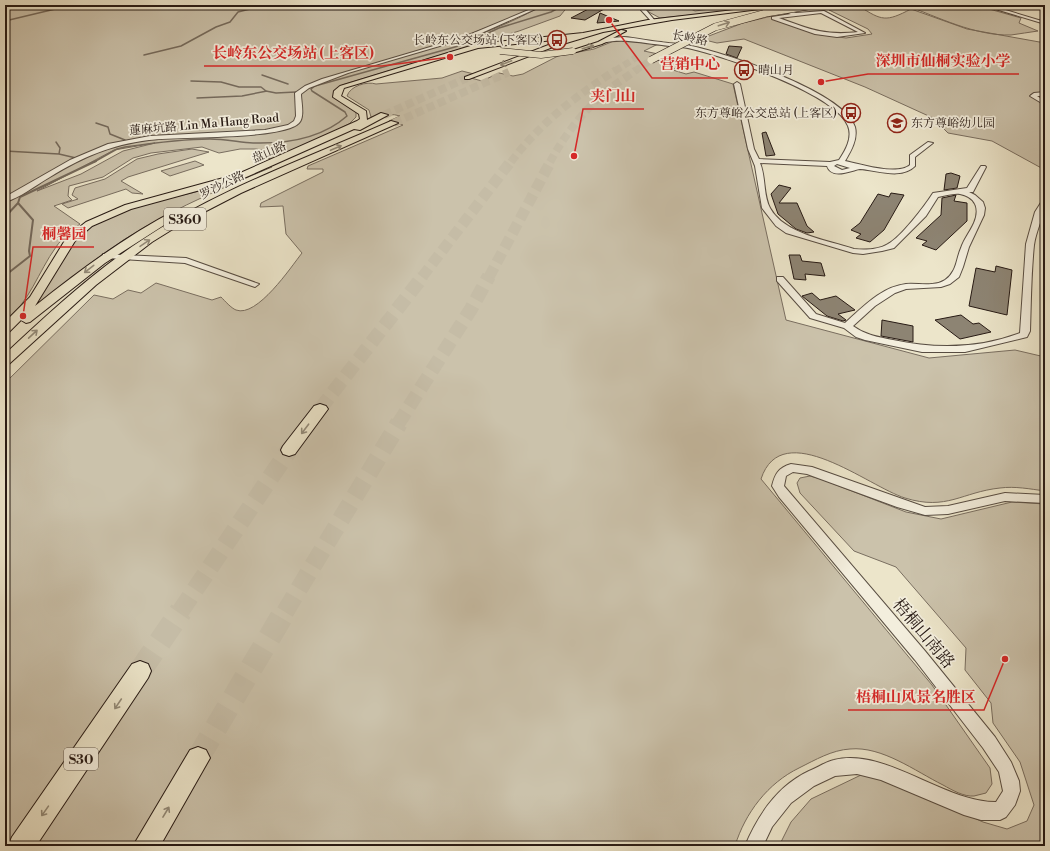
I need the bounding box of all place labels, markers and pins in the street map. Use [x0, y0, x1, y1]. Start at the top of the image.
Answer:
bus stop icon: 长岭东公交场站 (下客区) [546, 29, 568, 51]
place label: 长岭东公交场站 (下客区) [413, 33, 543, 48]
callout: 长岭东公交场站 (上客区) [204, 39, 382, 66]
callout: 深圳市仙桐实验小学 [868, 47, 1019, 74]
callout: 营销中心 [652, 51, 728, 78]
bus stop icon: 晴山月 [733, 59, 755, 81]
place label: 晴山月 [758, 63, 794, 78]
callout: 夹门山 [583, 82, 644, 109]
bus stop icon: 东方尊峪公交总站 (上客区) [840, 102, 862, 124]
place label: 东方尊峪公交总站 (上客区) [695, 106, 837, 121]
school or university icon: 东方尊峪幼儿园 [886, 112, 908, 134]
place label: 东方尊峪幼儿园 [911, 116, 995, 131]
callout: 桐馨园 [33, 220, 94, 247]
callout: 梧桐山风景名胜区 [848, 683, 984, 710]

